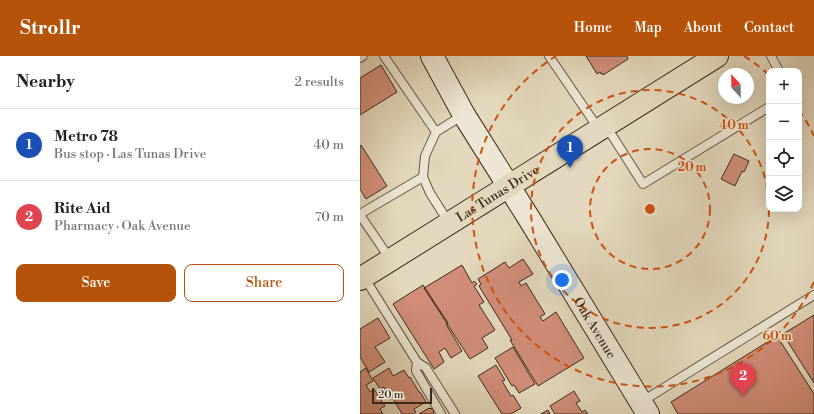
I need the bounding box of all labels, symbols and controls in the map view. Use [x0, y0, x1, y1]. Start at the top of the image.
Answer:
text: Strollr [20, 16, 81, 40]
text: Home [574, 19, 612, 37]
text: Map [634, 19, 662, 37]
text: About [684, 19, 722, 37]
text: Contact [744, 19, 794, 37]
north arrow [718, 68, 754, 104]
map controls [766, 68, 802, 212]
button: + [766, 68, 802, 104]
text: Nearby [16, 71, 75, 93]
text: 2 results [295, 74, 344, 90]
button: − [766, 104, 802, 140]
text: 40 m [719, 118, 749, 133]
text: Metro 78 [54, 127, 118, 146]
pin: 1 [557, 135, 583, 168]
text: 1 [26, 137, 32, 153]
text: 40 m [314, 137, 344, 153]
button: locate [766, 140, 802, 176]
text: Bus stop · Las Tunas Drive [54, 146, 206, 162]
text: 20 m [677, 160, 707, 175]
street label: Las Tunas Drive [453, 162, 543, 226]
button: layers [766, 176, 802, 212]
text: Rite Aid [54, 199, 111, 218]
centre of rings [643, 202, 657, 216]
text: 2 [25, 209, 33, 225]
text: 70 m [315, 209, 344, 225]
text: Pharmacy · Oak Avenue [54, 218, 191, 234]
button: Save [16, 264, 176, 302]
button: Share [184, 264, 344, 302]
your location [552, 270, 572, 290]
street label: Oak Avenue [570, 294, 620, 362]
text: 60 m [762, 329, 792, 344]
pin: 2 [730, 363, 756, 396]
scale bar [372, 386, 432, 405]
text: 20 m [378, 388, 403, 402]

